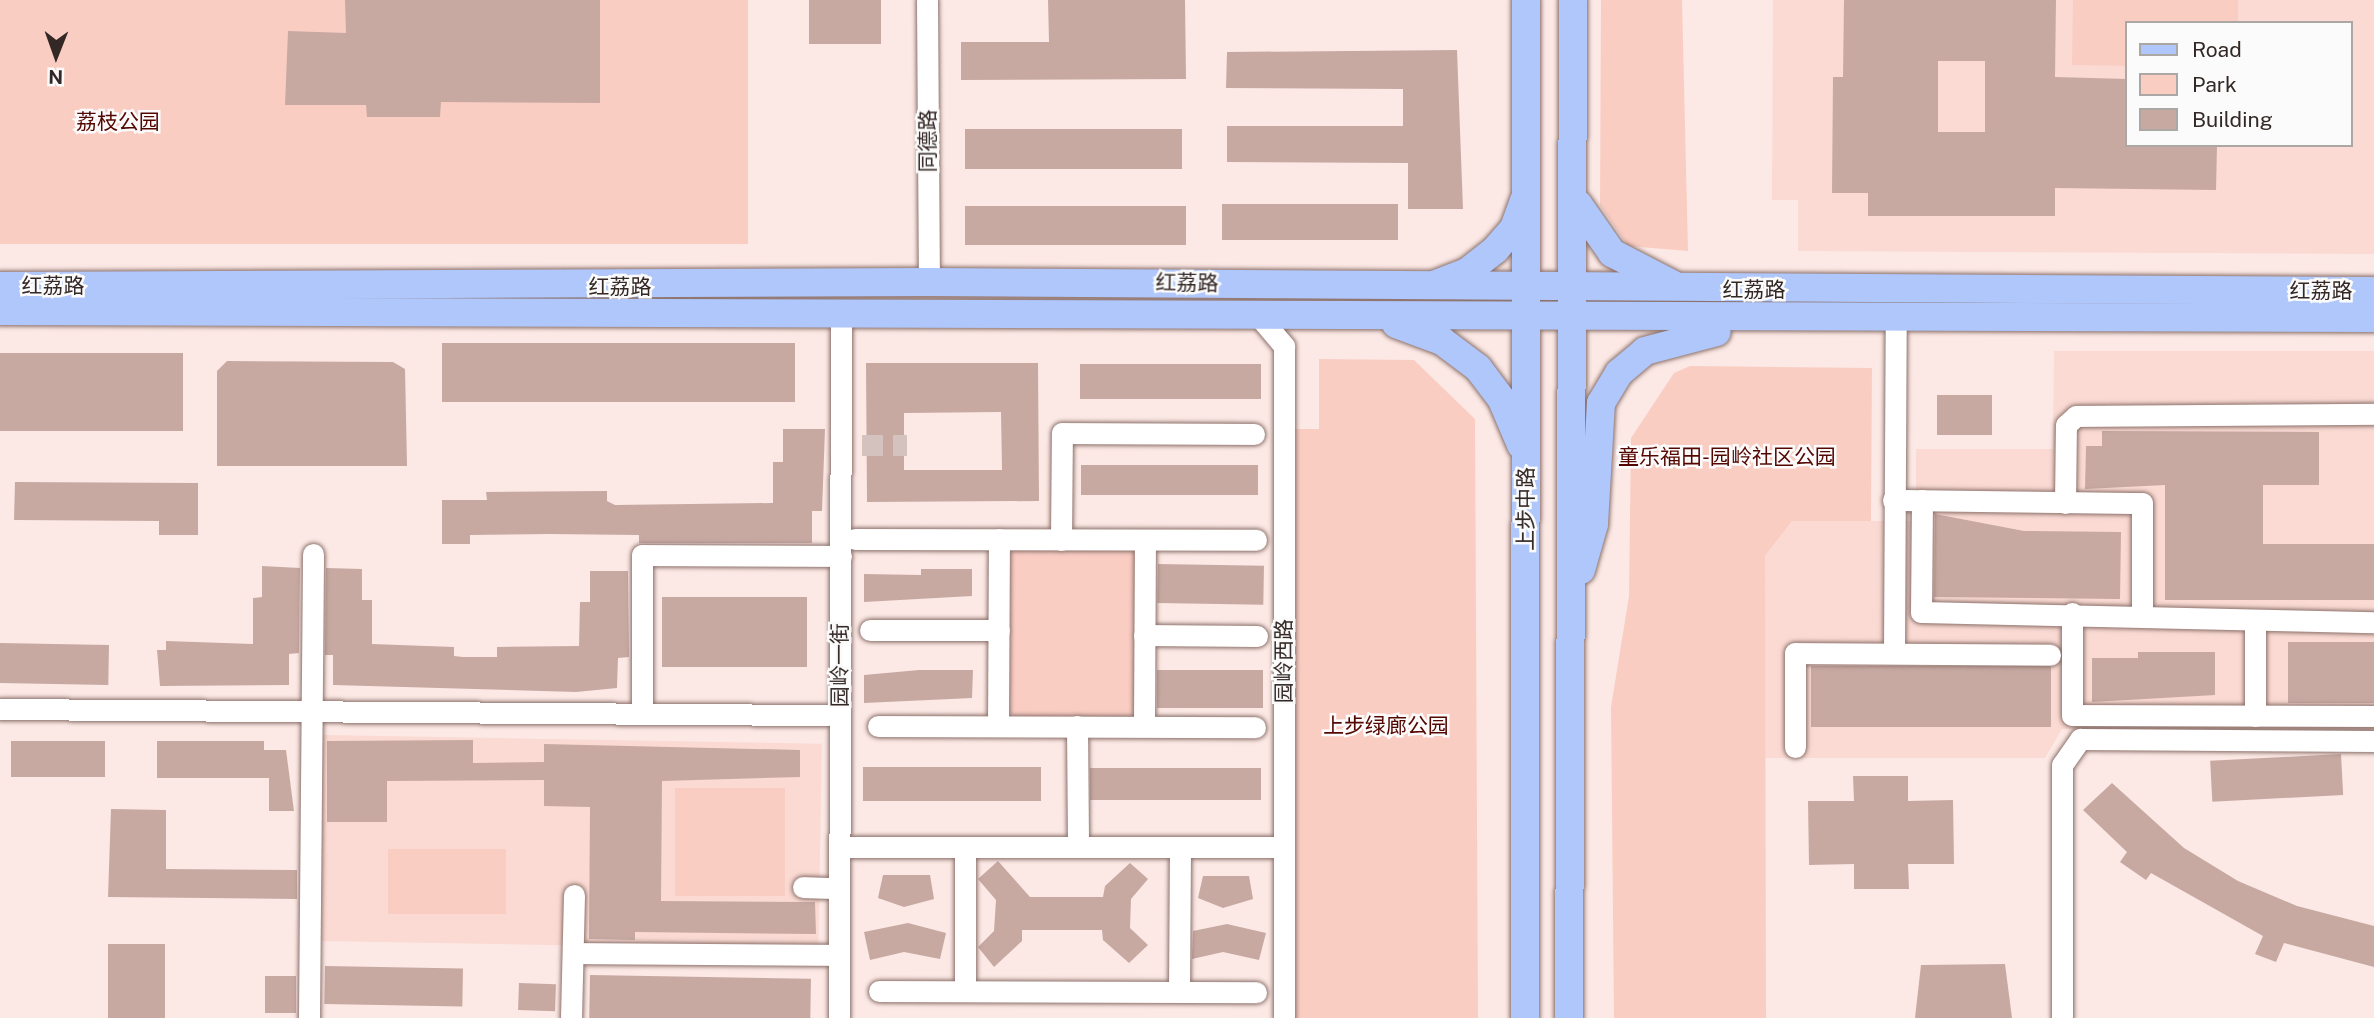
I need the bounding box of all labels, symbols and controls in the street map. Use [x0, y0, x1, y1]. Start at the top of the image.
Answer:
north arrow [21, 21, 91, 91]
legend [2126, 21, 2353, 147]
text: Road [2192, 37, 2242, 62]
text: N [48, 66, 63, 88]
text: Park [2192, 72, 2237, 97]
text: Building [2192, 107, 2273, 132]
park label: 荔枝公园 [76, 109, 160, 135]
street label: 同德路 [915, 110, 941, 172]
street label: 红荔路 [1155, 270, 1219, 296]
street label: 红荔路 [22, 273, 84, 299]
street label: 红荔路 [589, 274, 651, 300]
street label: 红荔路 [1723, 277, 1785, 303]
street label: 红荔路 [2290, 278, 2352, 304]
park label: 童乐福田-园岭社区公园 [1618, 444, 1836, 470]
street label: 上步中路 [1513, 467, 1539, 551]
street label: 园岭西路 [1271, 619, 1297, 703]
street label: 园岭一街 [827, 623, 853, 707]
park label: 上步绿廊公园 [1323, 713, 1449, 739]

